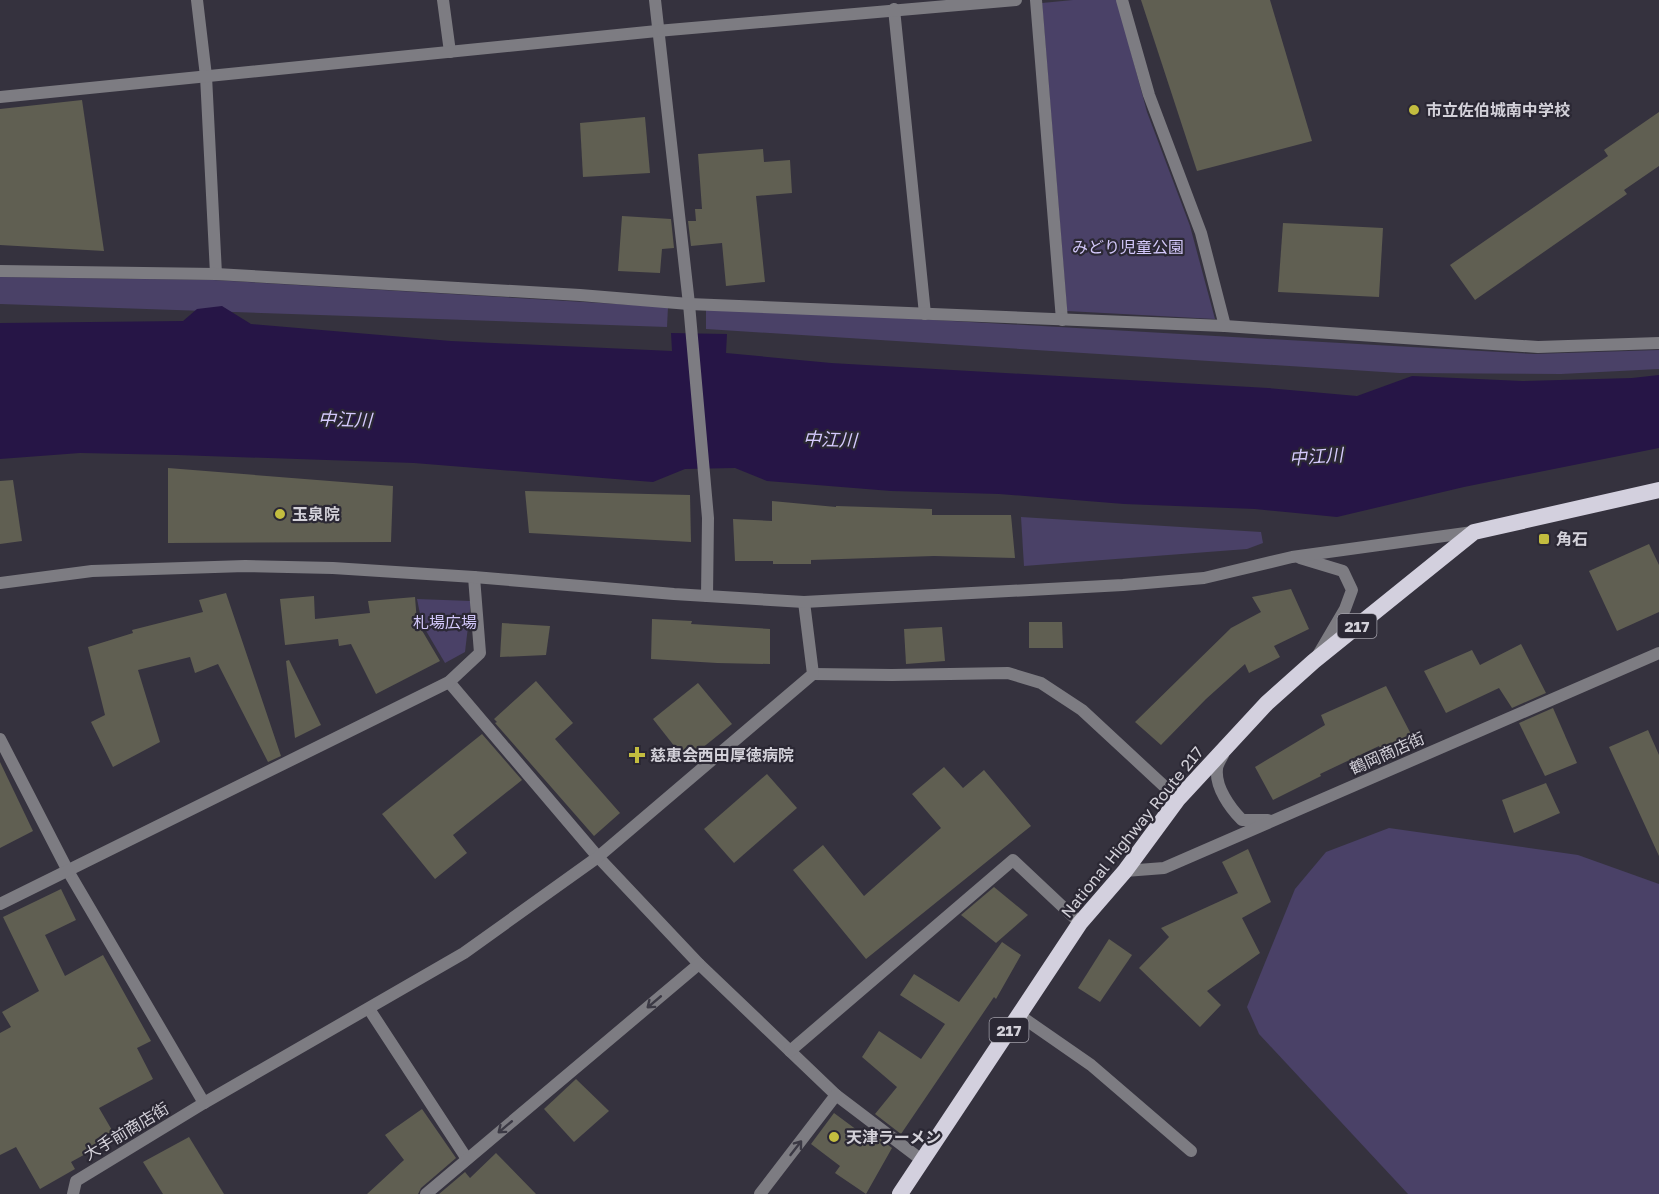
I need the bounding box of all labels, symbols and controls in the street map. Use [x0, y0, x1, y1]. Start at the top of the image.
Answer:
place label: 市立佐伯城南中学校 [1426, 100, 1570, 120]
marker: 市立佐伯城南中学校 [1407, 103, 1421, 117]
park label: みどり児童公園 [1072, 237, 1184, 257]
water label: 中江川 [318, 407, 374, 431]
water label: 中江川 [803, 427, 859, 451]
water label: 中江川 [1288, 443, 1346, 469]
place label: 玉泉院 [292, 504, 340, 524]
marker: 玉泉院 [273, 507, 287, 521]
place label: 角石 [1556, 529, 1588, 549]
marker: 角石 [1537, 532, 1551, 546]
park label: 札場広場 [413, 612, 477, 632]
road number: 217 [1338, 614, 1376, 638]
street label: 鶴岡商店街 [1346, 728, 1428, 778]
street label: National Highway Route 217 [1057, 742, 1207, 922]
place label: 慈恵会西田厚徳病院 [650, 745, 794, 765]
marker: 慈恵会西田厚徳病院 [628, 746, 646, 764]
one-way arrow [646, 995, 662, 1008]
road number: 217 [990, 1018, 1028, 1042]
street label: 大手前商店街 [80, 1098, 172, 1164]
one-way arrow [498, 1120, 513, 1134]
place label: 天津ラーメン [846, 1127, 941, 1147]
marker: 天津ラーメン [827, 1130, 841, 1144]
one-way arrow [790, 1140, 802, 1156]

